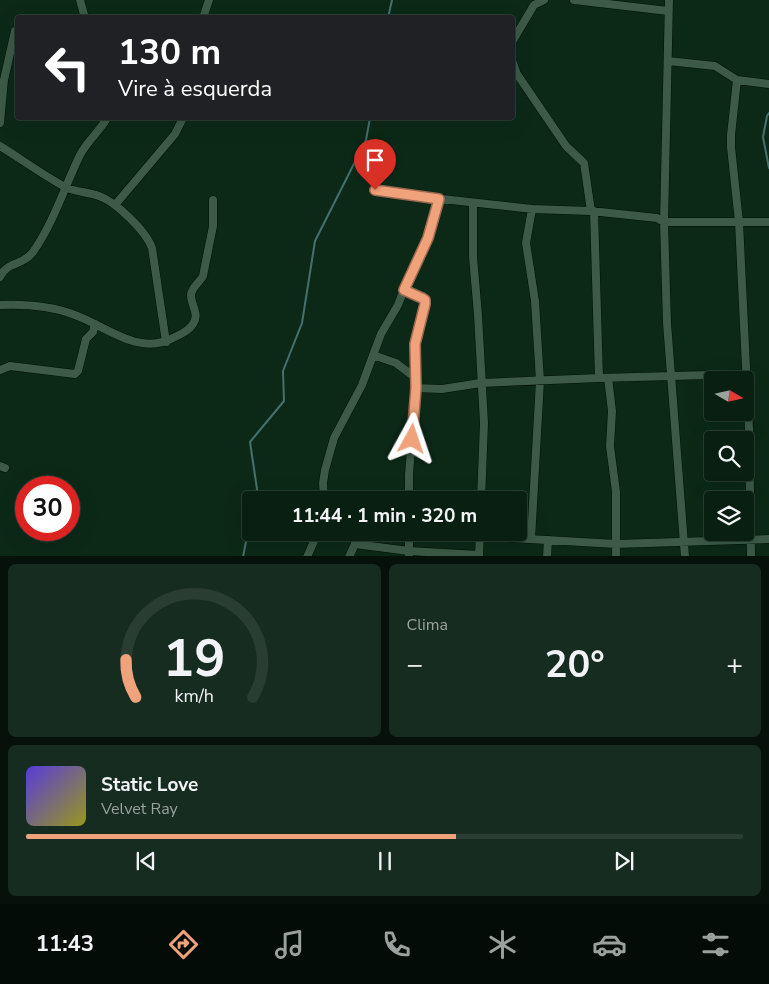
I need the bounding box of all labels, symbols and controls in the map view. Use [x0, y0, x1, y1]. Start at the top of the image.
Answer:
text: 130 m [118, 29, 221, 76]
icon: left [35, 35, 100, 100]
text: Vire à esquerda [118, 74, 272, 104]
pin [354, 139, 396, 190]
icon: arrive [361, 146, 389, 174]
north arrow [704, 371, 754, 421]
map controls [704, 371, 754, 541]
position arrow [385, 412, 437, 464]
button: search [704, 431, 754, 481]
speed limit sign: 30 [15, 476, 80, 541]
button: layers [704, 491, 754, 541]
text: 11:44 · 1 min · 320 m [292, 503, 477, 529]
text: Clima [407, 614, 448, 636]
text: 19 [163, 623, 225, 694]
text: 20° [545, 639, 605, 690]
text: − [407, 646, 423, 684]
text: + [726, 646, 743, 684]
text: km/h [175, 684, 214, 708]
text: Static Love [101, 772, 198, 798]
text: Velvet Ray [101, 798, 178, 820]
icon: previous [132, 847, 160, 875]
icon: pause [371, 847, 399, 875]
icon: next [610, 847, 638, 875]
icon: directions [166, 927, 201, 962]
icon: music [272, 927, 307, 962]
icon: phone [379, 927, 414, 962]
icon: climate [485, 927, 520, 962]
icon: car [592, 927, 627, 962]
icon: filters [698, 927, 733, 962]
text: 11:43 [36, 929, 94, 959]

